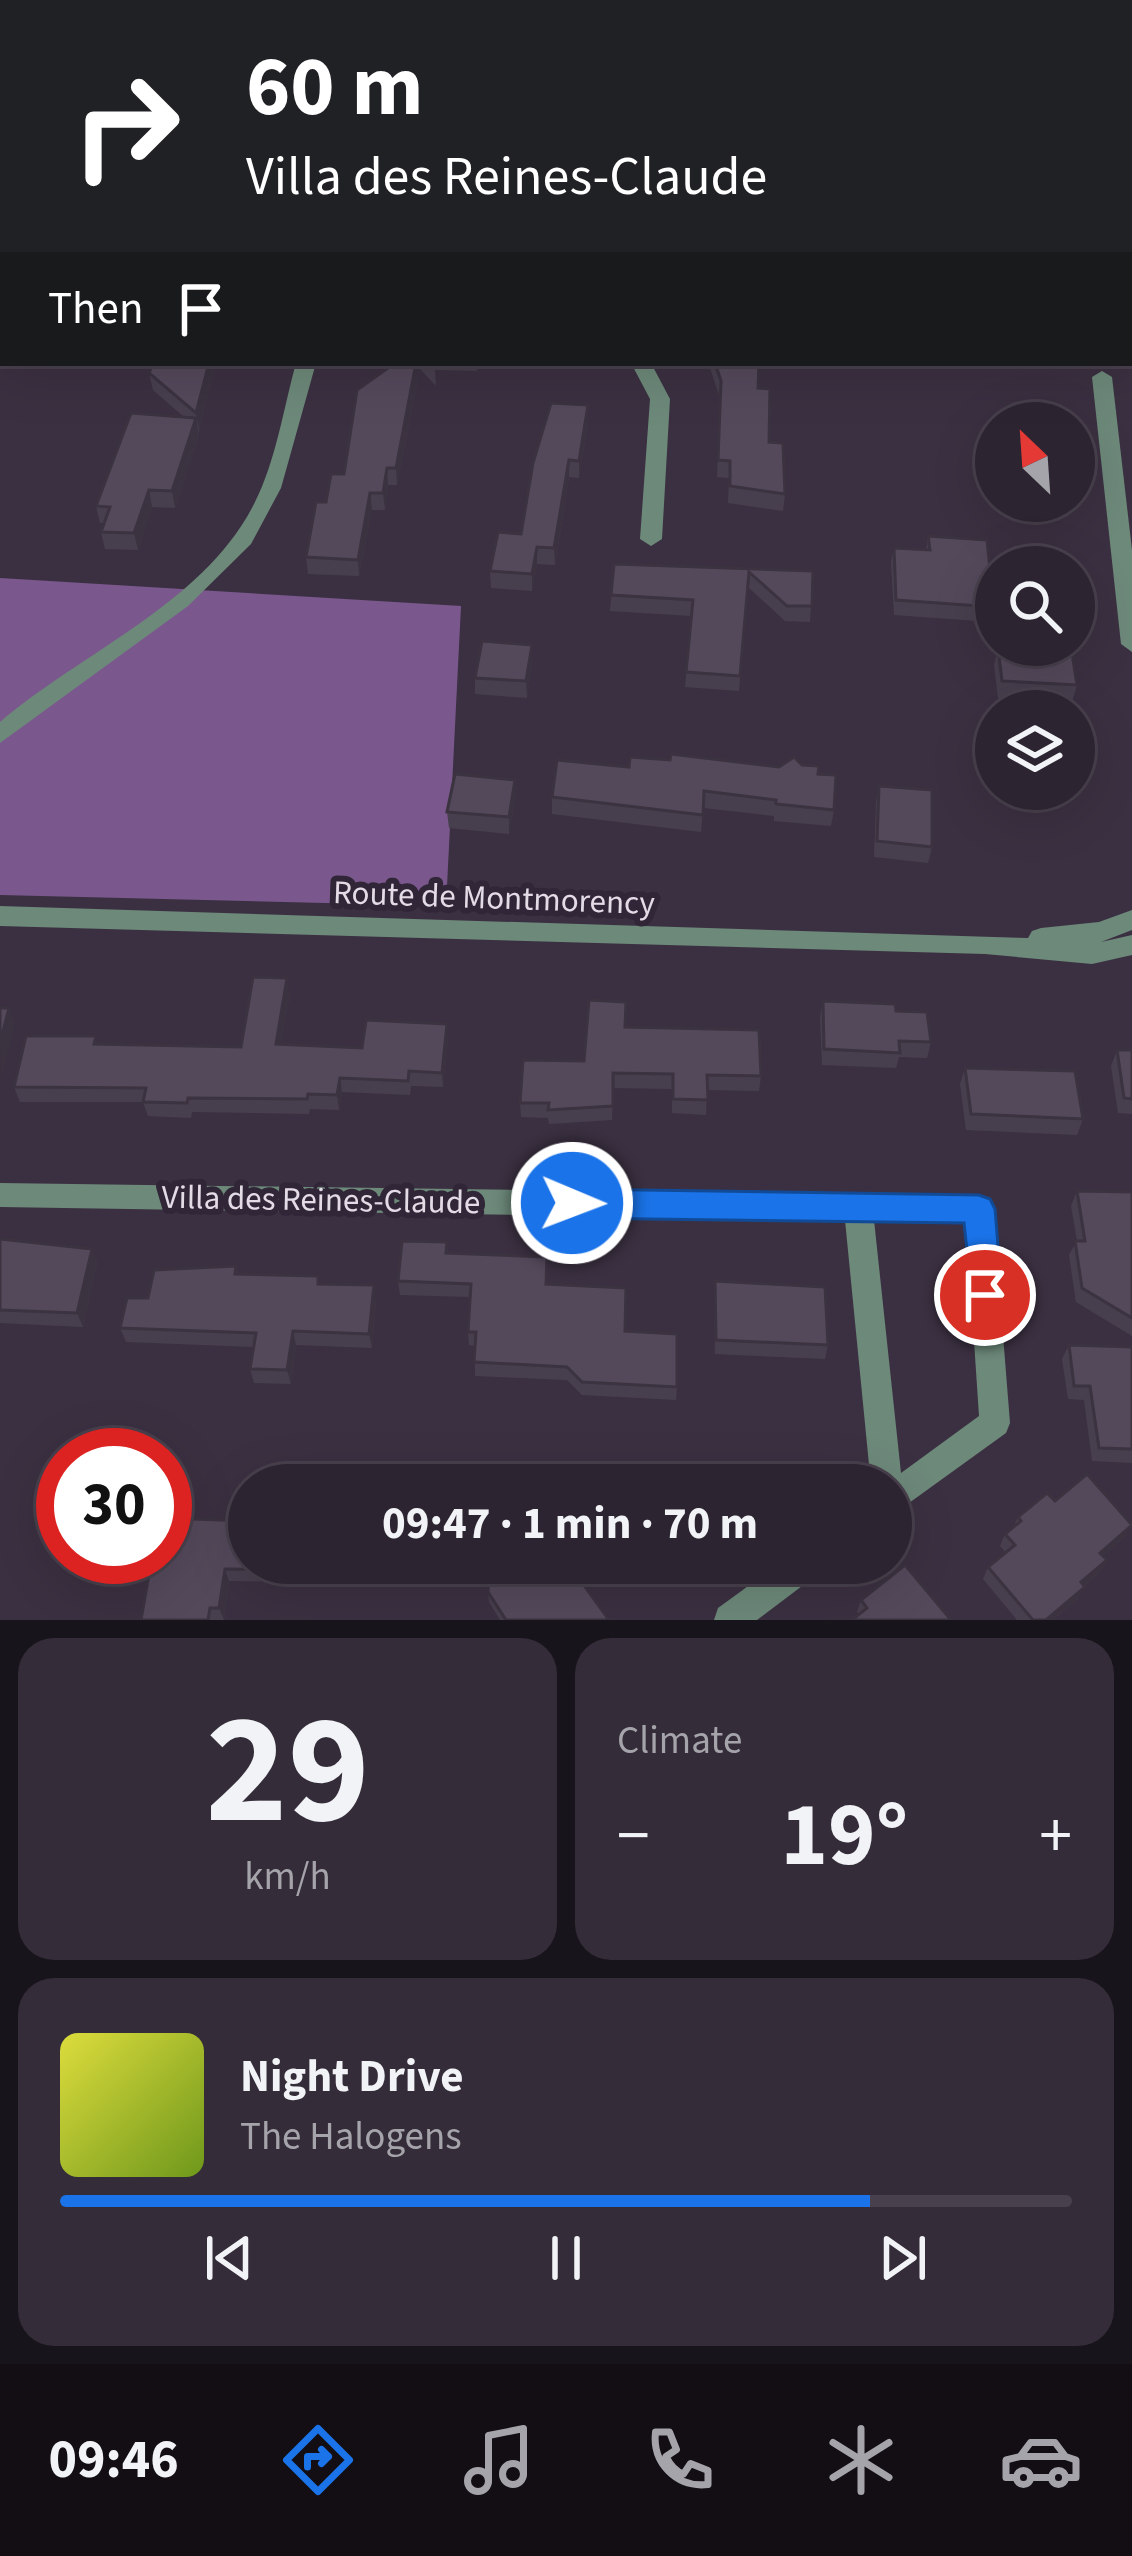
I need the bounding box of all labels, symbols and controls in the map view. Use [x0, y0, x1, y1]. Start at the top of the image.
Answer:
text: 60 m [246, 28, 424, 148]
icon: right [48, 48, 204, 204]
text: Villa des Reines-Claude [246, 139, 767, 216]
icon: arrive [168, 276, 234, 342]
text: Then [48, 277, 144, 341]
north arrow [975, 402, 1095, 522]
map controls [975, 402, 1095, 810]
button: search [975, 546, 1095, 666]
button: layers [975, 690, 1095, 810]
street label: Route de Montmorency [332, 869, 656, 927]
position arrow [509, 1140, 635, 1266]
street label: Villa des Reines-Claude [161, 1174, 481, 1226]
pin [934, 1244, 1036, 1346]
icon: arrive [952, 1262, 1018, 1328]
speed limit sign: 30 [36, 1428, 192, 1584]
text: 09:47 · 1 min · 70 m [382, 1492, 758, 1556]
text: 29 [205, 1660, 370, 1882]
text: Climate [617, 1713, 742, 1769]
text: 19° [781, 1772, 908, 1900]
text: − [617, 1789, 650, 1883]
text: + [1039, 1789, 1072, 1883]
text: km/h [244, 1849, 331, 1905]
text: Night Drive [240, 2045, 464, 2109]
text: The Halogens [240, 2109, 462, 2165]
icon: previous [196, 2225, 262, 2291]
icon: pause [533, 2225, 599, 2291]
icon: next [870, 2225, 936, 2291]
icon: directions [276, 2418, 360, 2502]
icon: music [457, 2418, 541, 2502]
icon: phone [638, 2418, 722, 2502]
icon: climate [819, 2418, 903, 2502]
icon: car [999, 2418, 1083, 2502]
text: 09:46 [48, 2422, 179, 2499]

